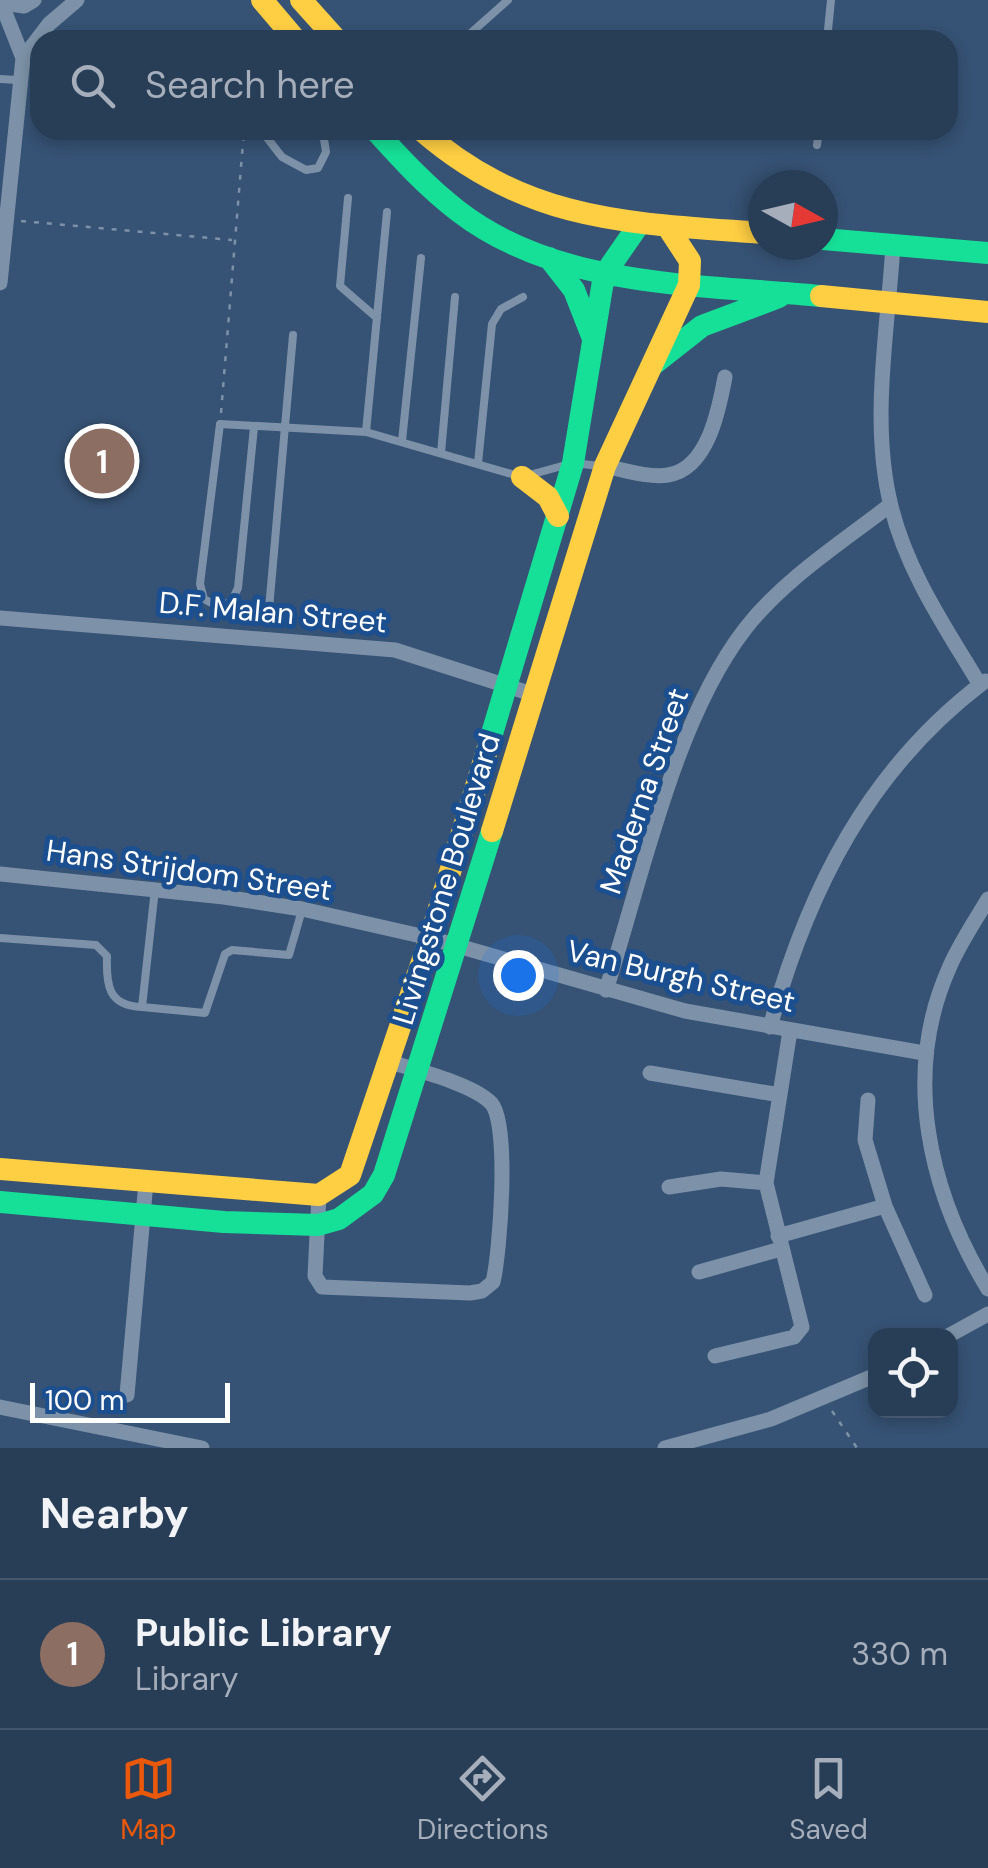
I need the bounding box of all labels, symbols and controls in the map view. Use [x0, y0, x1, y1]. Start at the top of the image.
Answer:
search box [30, 30, 958, 140]
icon: search [65, 58, 120, 113]
text: Search here [145, 60, 355, 110]
north arrow [748, 170, 838, 260]
pin: 1 [70, 424, 134, 498]
street label: D.F. Malan Street [157, 583, 389, 641]
street label: Maderna Street [591, 683, 697, 899]
street label: Livingstone Boulevard [383, 729, 509, 1029]
street label: Hans Strijdom Street [44, 831, 334, 909]
street label: Van Burgh Street [563, 931, 799, 1021]
your location [493, 950, 544, 1001]
map controls [868, 1328, 958, 1418]
button: locate [868, 1328, 958, 1418]
scale bar [30, 1378, 230, 1422]
text: 100 m [45, 1382, 124, 1419]
text: Nearby [40, 1486, 189, 1541]
text: Public Library [135, 1608, 392, 1658]
text: 1 [67, 1633, 78, 1675]
text: 330 m [851, 1633, 948, 1675]
text: Library [135, 1658, 238, 1700]
tab: Map [120, 1751, 177, 1848]
tab: Directions [417, 1751, 549, 1848]
tab: Saved [789, 1751, 868, 1848]

